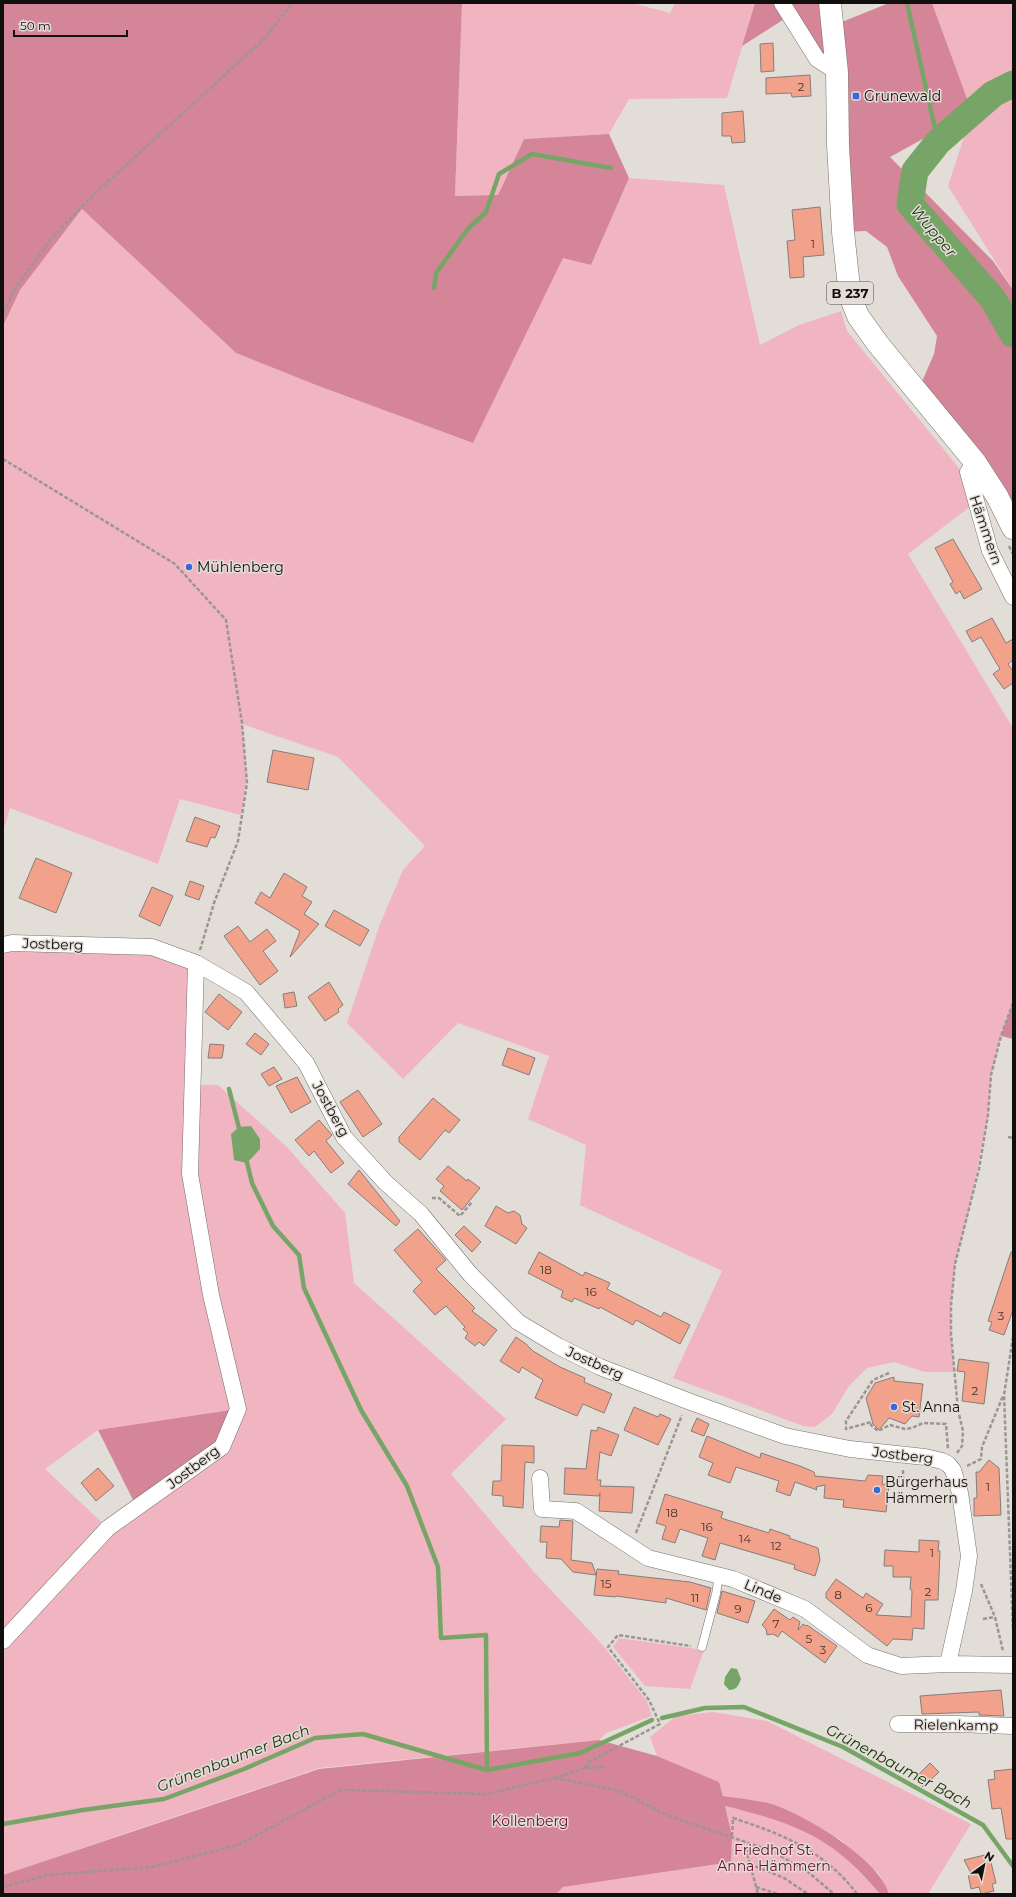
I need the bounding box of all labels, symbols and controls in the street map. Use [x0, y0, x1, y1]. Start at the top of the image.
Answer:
scale bar [14, 12, 127, 38]
text: 50 m [20, 18, 51, 33]
house number: 2 [798, 79, 805, 94]
place label: Grunewald [864, 87, 941, 105]
marker: Grunewald [851, 91, 861, 101]
water label: Wupper [907, 201, 962, 261]
house number: 1 [811, 236, 815, 251]
road number: B 237 [827, 282, 873, 304]
street label: Hämmern [966, 493, 1006, 567]
place label: Mühlenberg [197, 558, 284, 576]
marker: Mühlenberg [184, 562, 194, 572]
street label: Jostberg [21, 934, 84, 954]
street label: Jostberg [308, 1077, 354, 1140]
house number: 18 [540, 1262, 552, 1277]
house number: 16 [585, 1284, 597, 1299]
house number: 3 [998, 1308, 1005, 1323]
street label: Jostberg [562, 1342, 627, 1384]
house number: 2 [972, 1383, 979, 1398]
place label: St. Anna [902, 1398, 960, 1416]
marker: St. Anna [889, 1402, 899, 1412]
street label: Jostberg [162, 1441, 223, 1493]
street label: Jostberg [870, 1442, 935, 1468]
place label: Bürgerhaus Hämmern [885, 1473, 968, 1507]
house number: 1 [986, 1479, 990, 1494]
marker: Bürgerhaus Hämmern [872, 1485, 882, 1495]
house number: 18 [666, 1505, 678, 1520]
house number: 16 [701, 1519, 713, 1534]
house number: 14 [739, 1531, 751, 1546]
house number: 12 [770, 1538, 782, 1553]
house number: 1 [930, 1545, 934, 1560]
street label: Linde [741, 1575, 785, 1607]
house number: 15 [600, 1576, 612, 1591]
house number: 2 [925, 1584, 932, 1599]
house number: 8 [834, 1587, 842, 1602]
house number: 11 [691, 1590, 699, 1605]
house number: 6 [865, 1600, 873, 1615]
house number: 9 [734, 1601, 742, 1616]
house number: 7 [772, 1616, 780, 1631]
house number: 5 [806, 1631, 813, 1646]
house number: 3 [820, 1642, 827, 1657]
street label: Rielenkamp [913, 1715, 999, 1735]
water label: Grünenbaumer Bach [154, 1720, 312, 1796]
water label: Grünenbaumer Bach [823, 1720, 975, 1812]
park label: Kollenberg [492, 1812, 568, 1830]
park label: Friedhof St. Anna Hämmern [717, 1841, 831, 1875]
north arrow [964, 1845, 1004, 1885]
text: N [982, 1848, 997, 1865]

